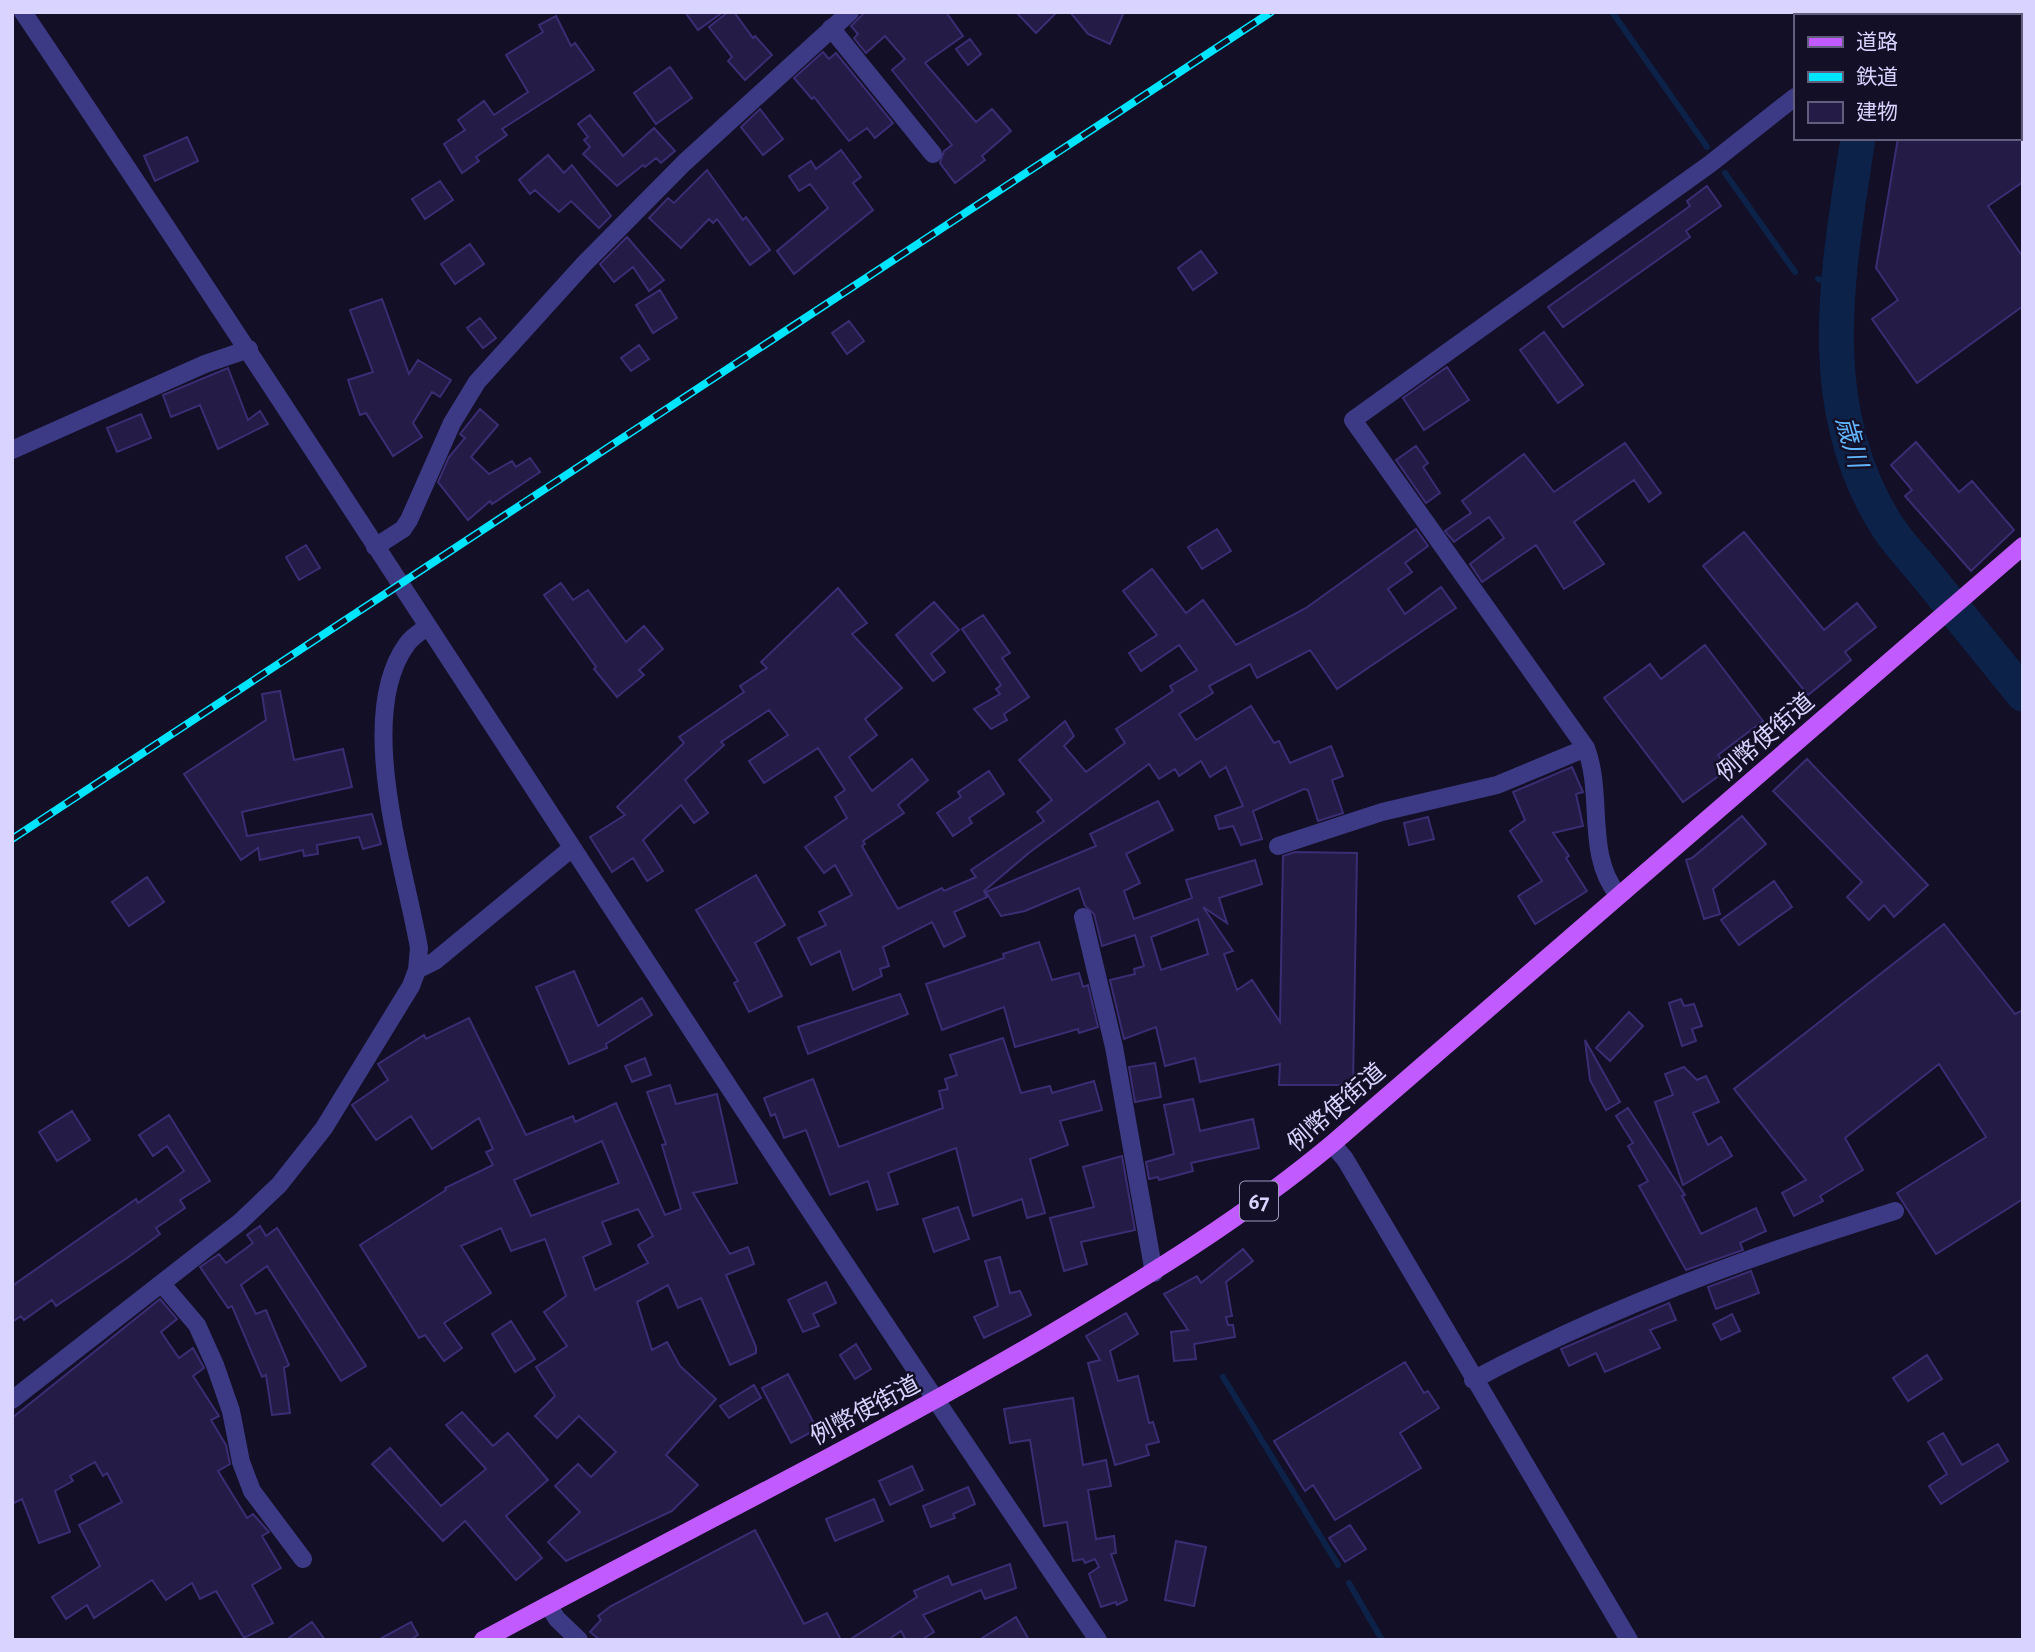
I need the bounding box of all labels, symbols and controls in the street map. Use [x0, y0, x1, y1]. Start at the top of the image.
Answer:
legend [1794, 14, 2021, 140]
text: 道路 [1856, 31, 1898, 53]
text: 鉄道 [1856, 66, 1898, 88]
text: 建物 [1856, 101, 1898, 123]
water label: 歳川 [1831, 413, 1872, 474]
street label: 例幣使街道 [1711, 688, 1819, 786]
street label: 例幣使街道 [1282, 1058, 1390, 1156]
road number: 67 [1240, 1182, 1278, 1220]
street label: 例幣使街道 [806, 1370, 924, 1450]

